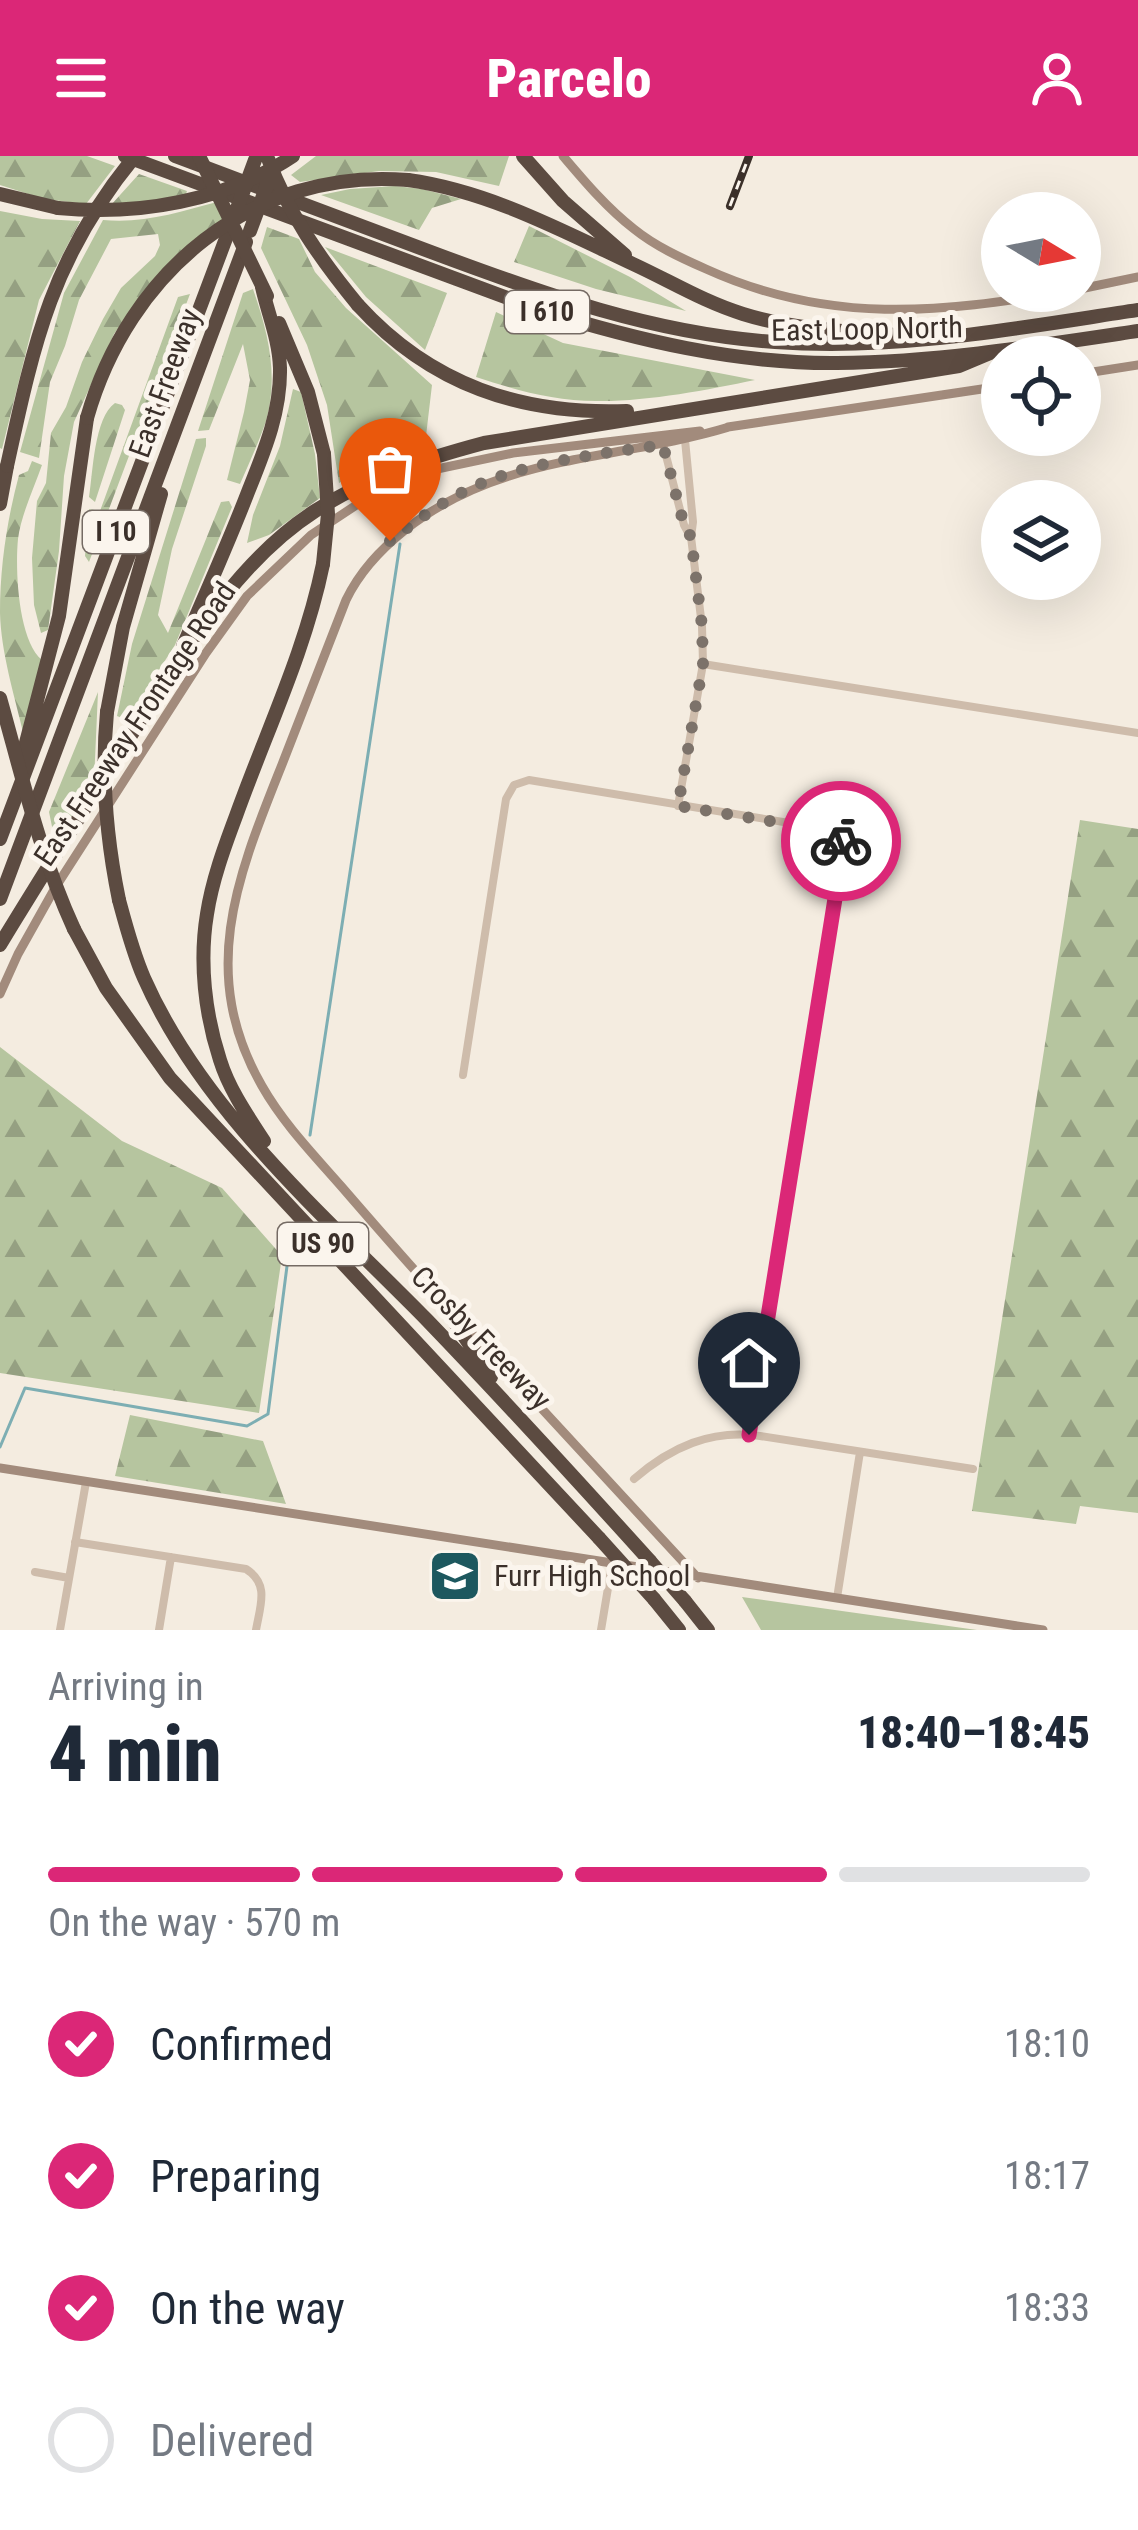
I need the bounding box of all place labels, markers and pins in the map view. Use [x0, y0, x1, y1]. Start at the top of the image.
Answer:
pin [339, 418, 441, 541]
pin [698, 1312, 800, 1435]
school or university icon: Furr High School [427, 1548, 483, 1604]
place label: Furr High School [494, 1558, 690, 1593]

